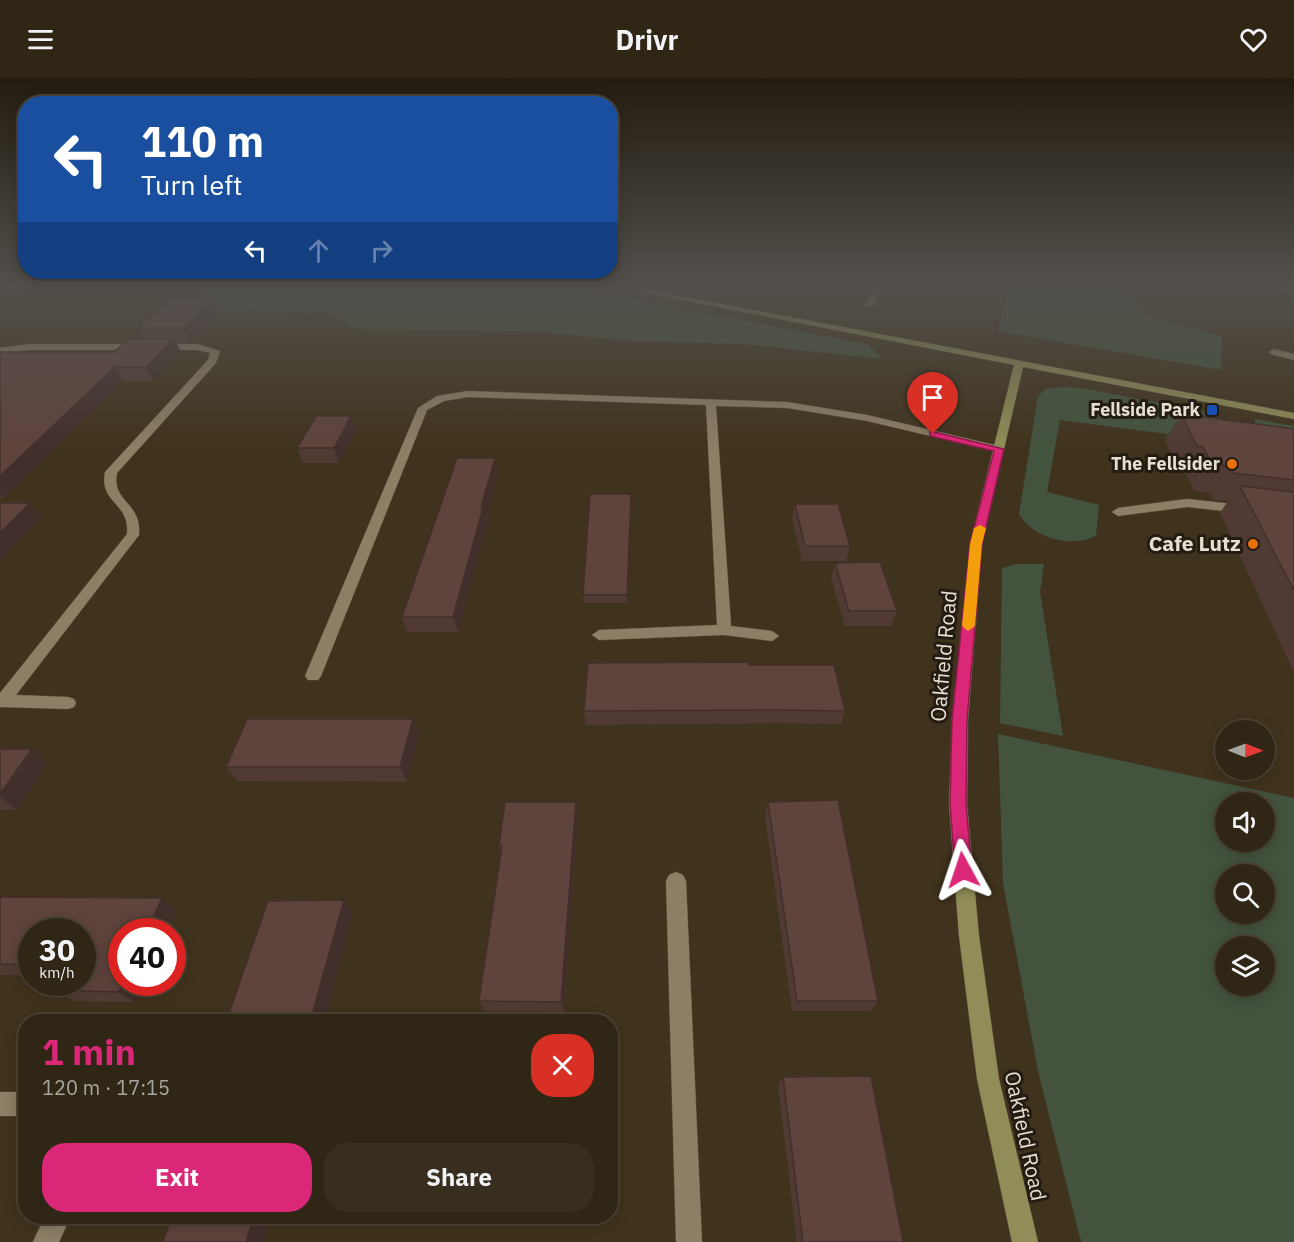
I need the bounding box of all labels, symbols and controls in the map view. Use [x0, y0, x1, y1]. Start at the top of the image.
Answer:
text: Drivr [616, 22, 678, 57]
icon: menu [24, 23, 57, 56]
icon: heart [1237, 23, 1270, 56]
text: 110 m [141, 114, 264, 169]
icon: left [42, 120, 120, 198]
text: Turn left [141, 167, 242, 202]
icon: left [239, 234, 272, 267]
icon: ahead [302, 234, 335, 267]
icon: right [365, 234, 398, 267]
pin [907, 372, 958, 434]
icon: arrive [916, 381, 949, 414]
place label: Fellside Park [1090, 398, 1201, 421]
marker: Fellside Park [1205, 403, 1219, 417]
place label: The Fellsider [1111, 452, 1220, 475]
marker: The Fellsider [1225, 457, 1239, 471]
place label: Cafe Lutz [1149, 529, 1241, 557]
marker: Cafe Lutz [1246, 537, 1260, 551]
street label: Oakfield Road [923, 589, 963, 723]
north arrow [1215, 720, 1275, 780]
map controls [1215, 720, 1275, 996]
button: sound [1215, 792, 1275, 852]
position arrow [931, 838, 995, 902]
button: search [1215, 864, 1275, 924]
speed limit sign: 40 [108, 918, 186, 996]
text: 30 [39, 930, 75, 969]
button: layers [1215, 936, 1275, 996]
text: km/h [39, 963, 75, 982]
text: 1 min [42, 1028, 136, 1075]
button: close [531, 1034, 594, 1097]
street label: Oakfield Road [999, 1068, 1053, 1203]
text: 120 m · 17:15 [42, 1074, 170, 1101]
button: Exit [42, 1143, 312, 1212]
button: Share [324, 1143, 594, 1212]

